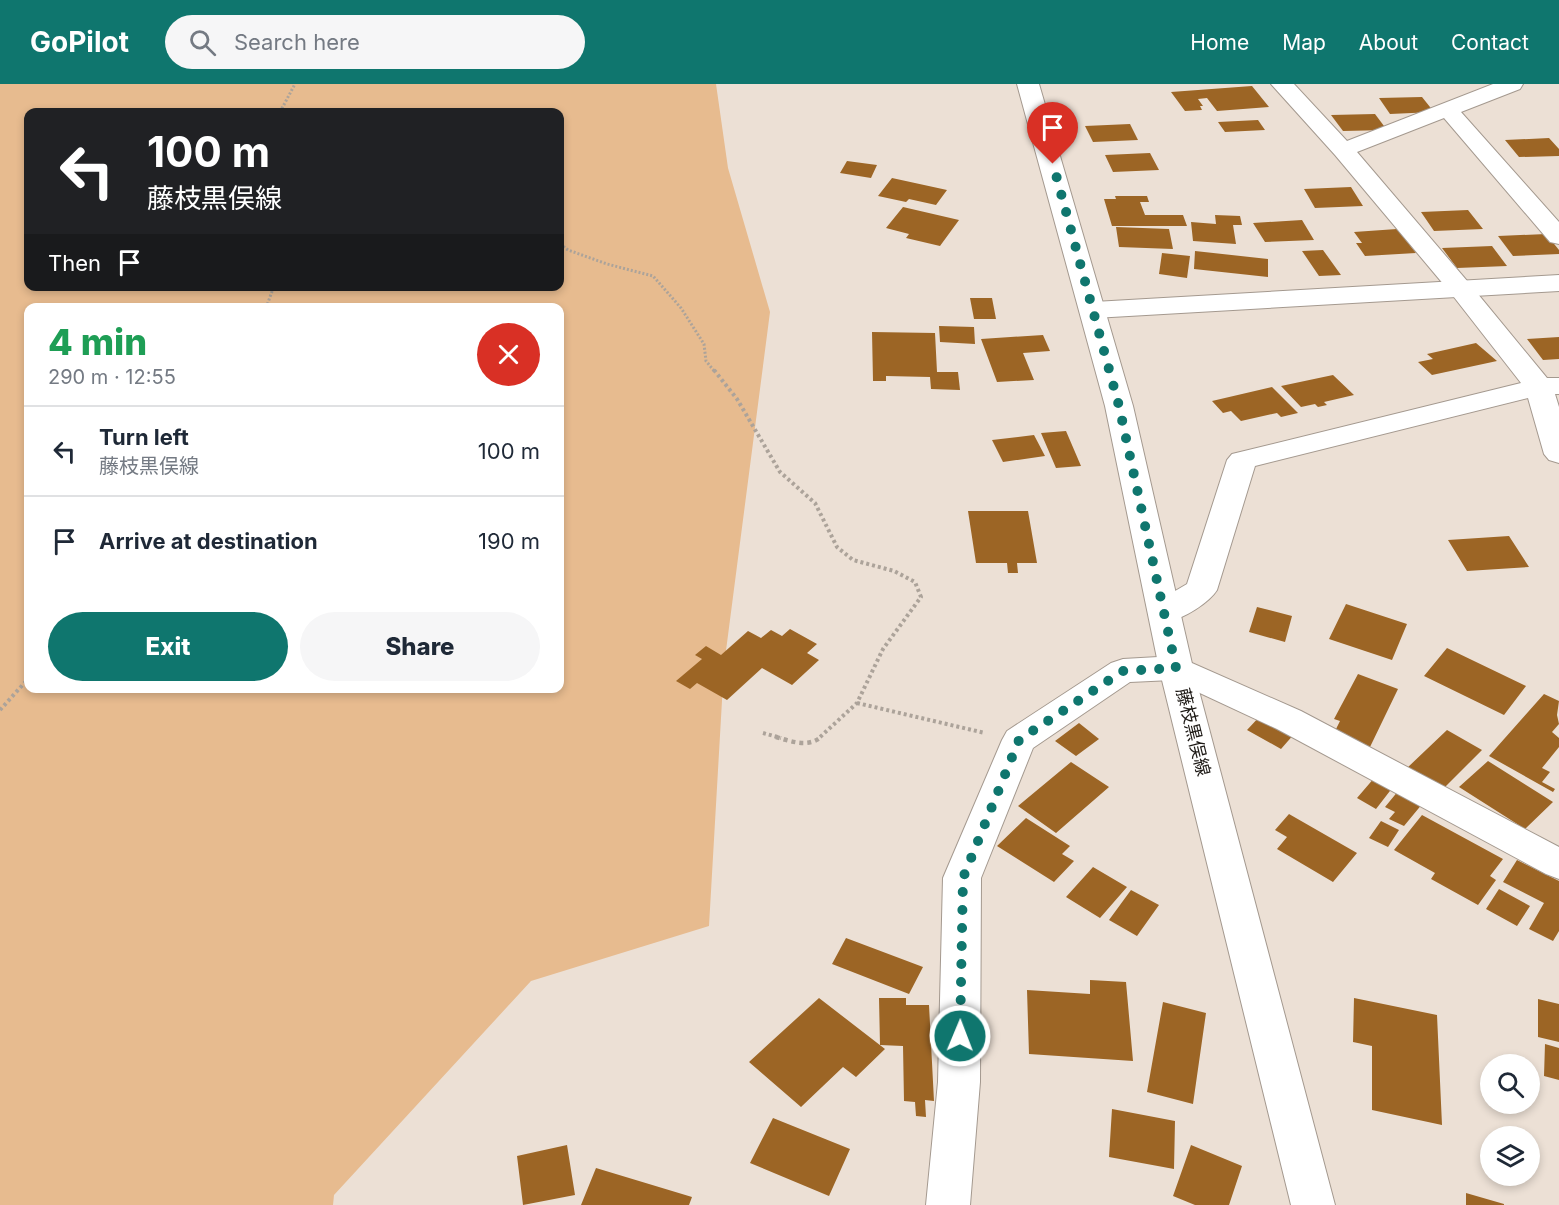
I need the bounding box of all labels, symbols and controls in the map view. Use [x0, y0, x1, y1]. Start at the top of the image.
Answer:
search box [165, 15, 585, 69]
text: GoPilot [30, 25, 129, 59]
icon: search [186, 26, 219, 59]
text: Search here [234, 29, 360, 55]
text: Home [1190, 30, 1249, 55]
text: Map [1282, 30, 1326, 55]
text: About [1359, 30, 1418, 55]
text: Contact [1451, 30, 1529, 55]
pin [1027, 102, 1078, 164]
icon: arrive [1036, 111, 1069, 144]
text: 100 m [147, 126, 270, 177]
icon: left [48, 132, 126, 210]
text: 藤枝黒俣線 [147, 182, 282, 215]
icon: arrive [113, 246, 146, 279]
text: Then [48, 250, 101, 276]
text: 4 min [48, 320, 147, 364]
button: close [477, 323, 540, 386]
text: 290 m · 12:55 [48, 365, 176, 389]
text: Turn left [99, 424, 189, 450]
icon: left [48, 435, 81, 468]
text: 100 m [478, 438, 540, 464]
text: 藤枝黒俣線 [99, 454, 199, 478]
icon: arrive [48, 525, 81, 558]
text: Arrive at destination [99, 528, 318, 554]
text: 190 m [478, 528, 540, 554]
button: Exit [48, 612, 288, 681]
button: Share [300, 612, 540, 681]
street label: 藤枝黒俣線 [1172, 686, 1215, 778]
position arrow [928, 1004, 992, 1068]
map controls [1480, 1054, 1540, 1186]
button: search [1480, 1054, 1540, 1114]
button: layers [1480, 1126, 1540, 1186]

